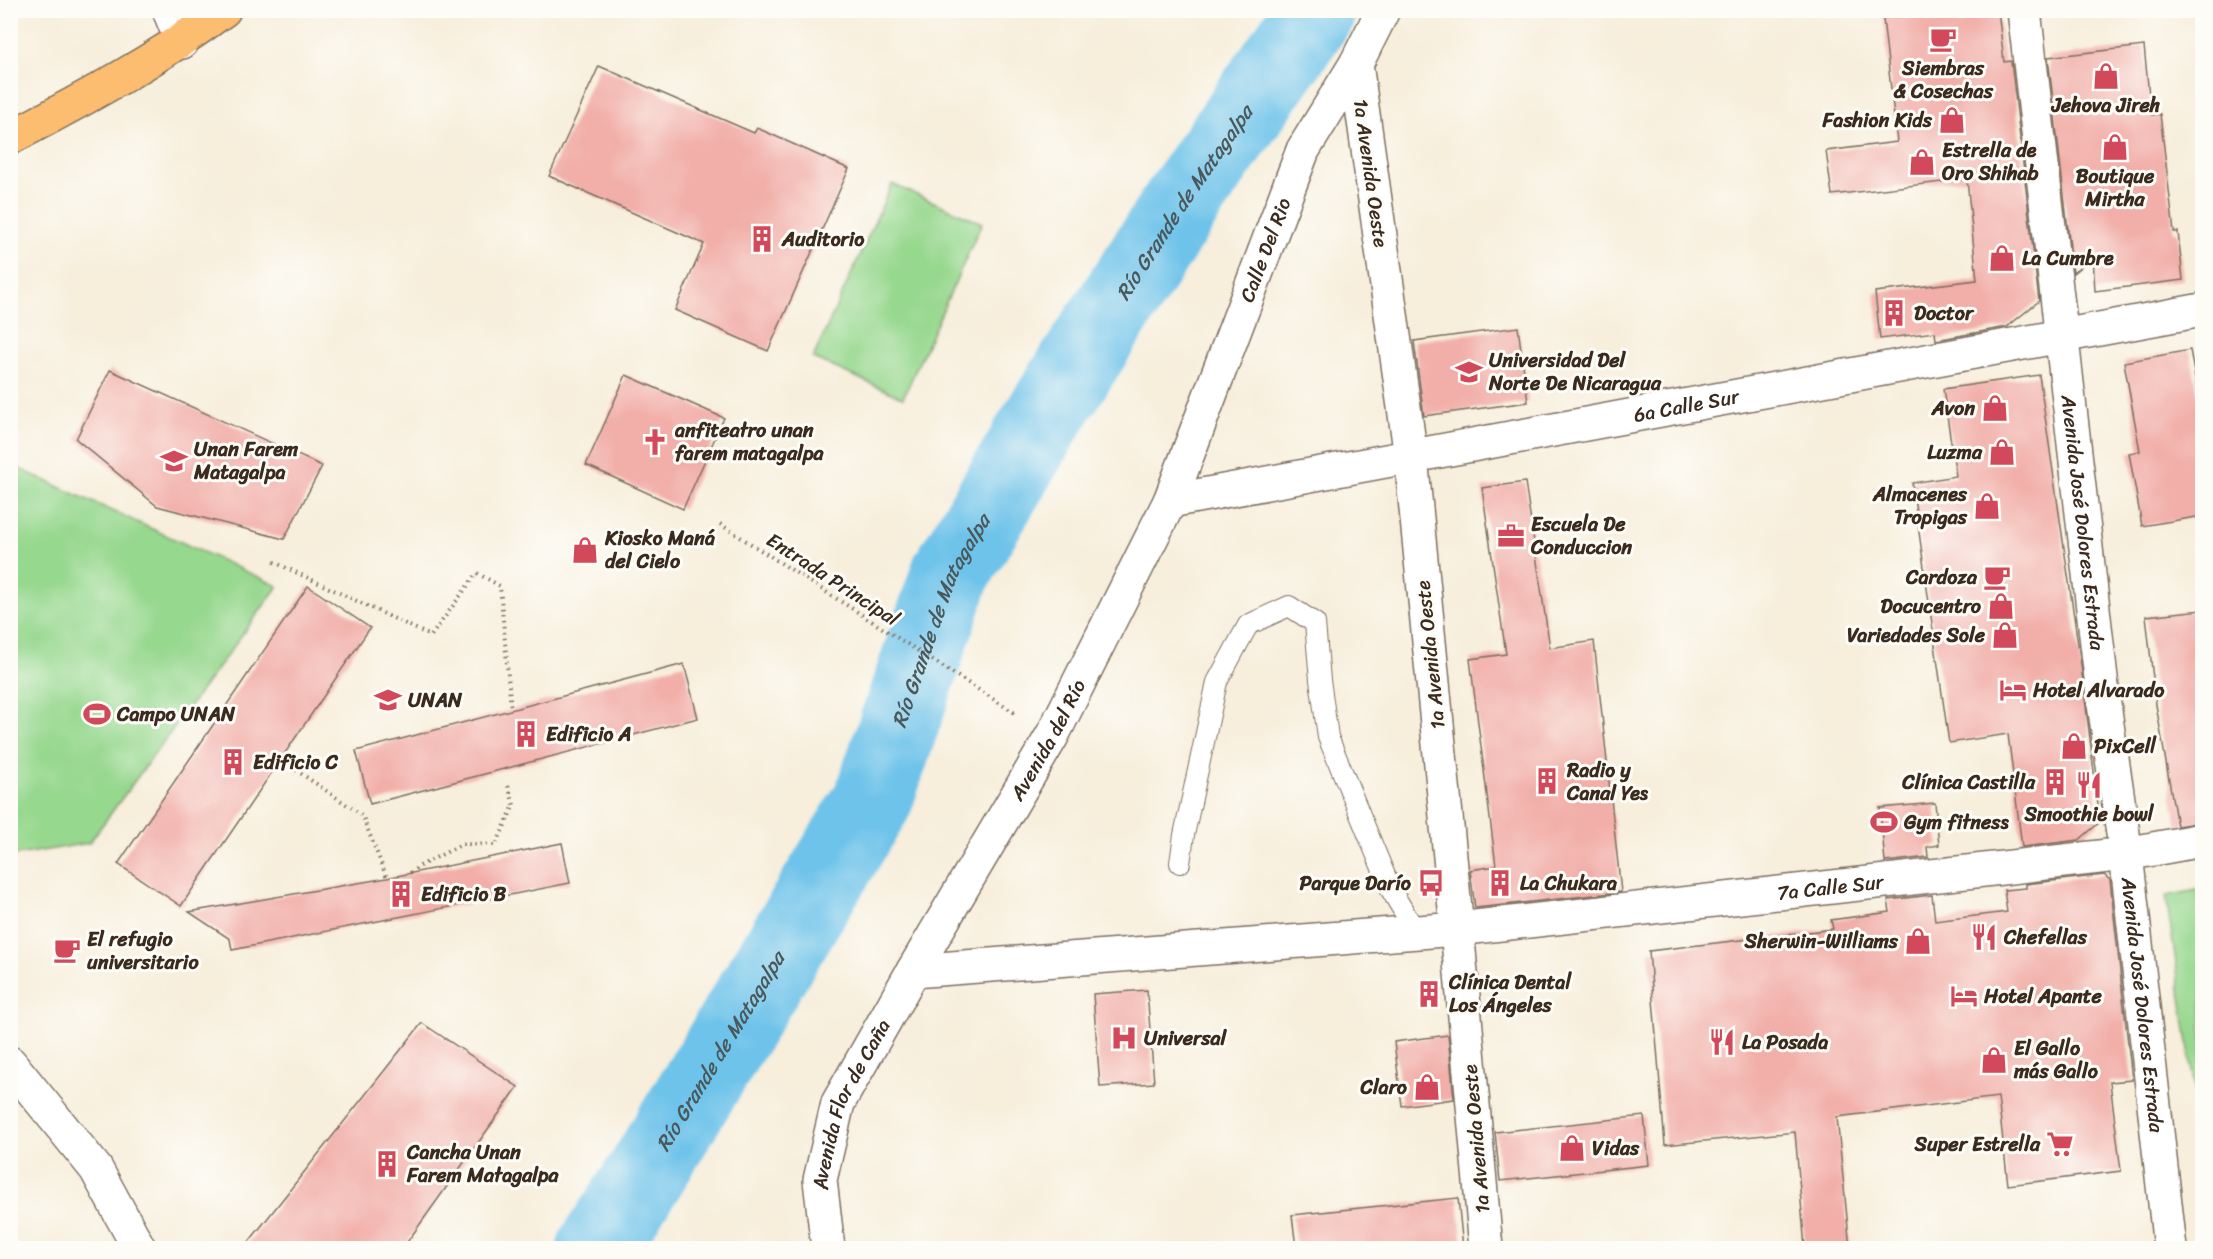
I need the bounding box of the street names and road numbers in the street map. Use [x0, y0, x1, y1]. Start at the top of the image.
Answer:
street label: 1a Avenida Oeste [1343, 97, 1398, 250]
street label: Calle Del Rio [1230, 193, 1301, 307]
street label: 6a Calle Sur [1631, 379, 1743, 433]
street label: Avenida José Dolores Estrada [2050, 392, 2115, 653]
street label: Entrada Principal [759, 523, 907, 636]
street label: 1a Avenida Oeste [1405, 578, 1456, 731]
street label: Avenida del Río [1000, 673, 1096, 809]
street label: 7a Calle Sur [1775, 864, 1886, 911]
street label: Avenida José Dolores Estrada [2111, 874, 2174, 1135]
street label: Avenida Flor de Caña [803, 1012, 900, 1194]
street label: 1a Avenida Oeste [1453, 1063, 1500, 1215]

